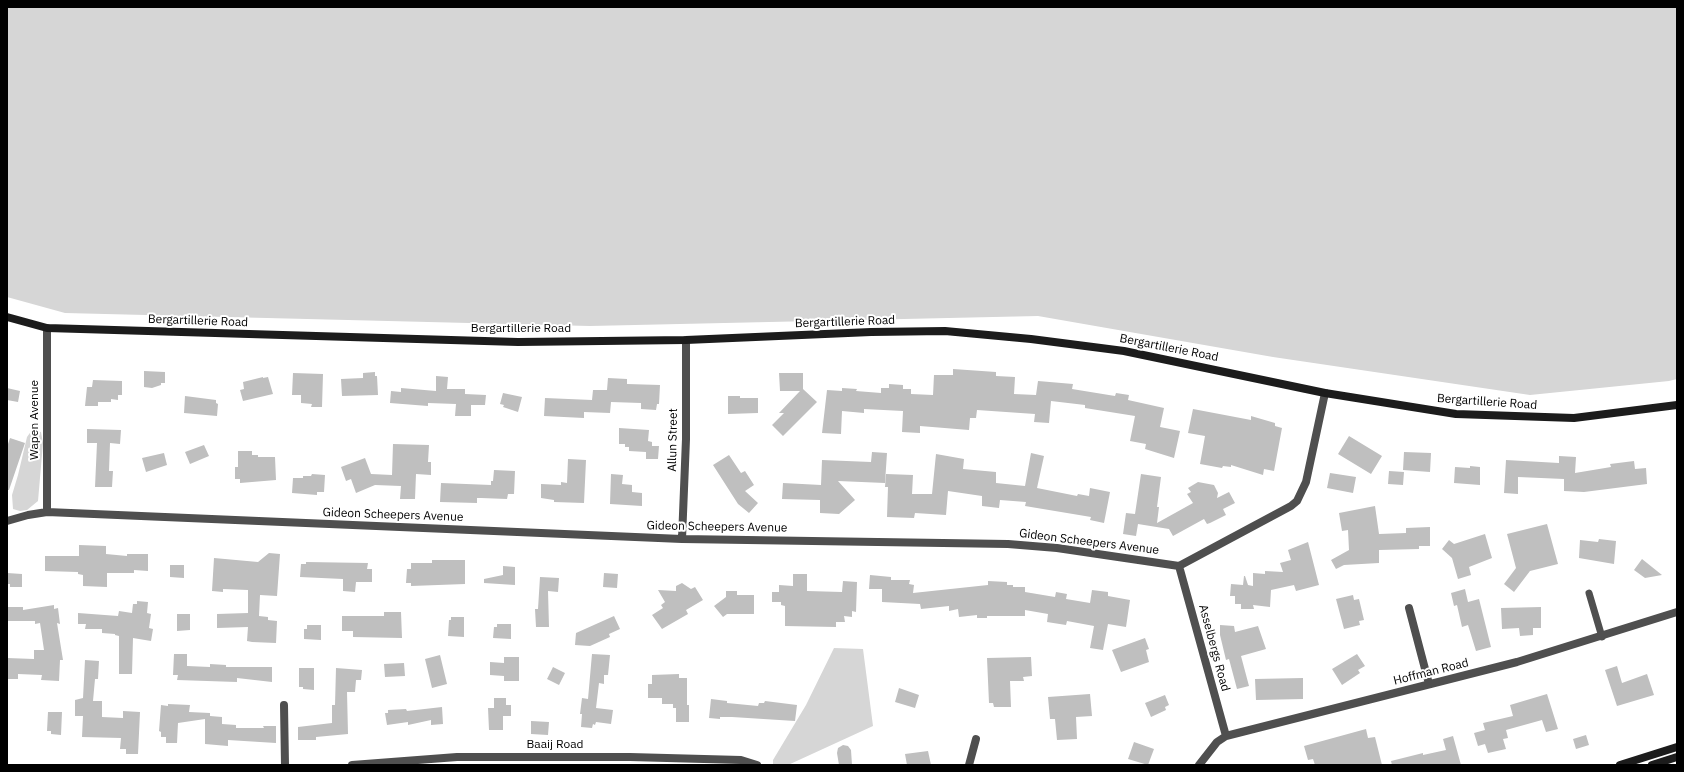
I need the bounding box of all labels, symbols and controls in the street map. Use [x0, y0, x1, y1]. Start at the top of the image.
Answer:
street label: Bergartillerie Road [148, 312, 248, 330]
street label: Bergartillerie Road [795, 313, 895, 331]
street label: Bergartillerie Road [471, 322, 571, 336]
street label: Bergartillerie Road [1118, 331, 1220, 365]
street label: Wapen Avenue [28, 380, 42, 460]
street label: Bergartillerie Road [1436, 391, 1538, 413]
street label: Allun Street [665, 408, 681, 472]
street label: Gideon Scheepers Avenue [322, 505, 464, 525]
street label: Gideon Scheepers Avenue [646, 519, 788, 535]
street label: Gideon Scheepers Avenue [1018, 526, 1160, 558]
street label: Asselbergs Road [1195, 603, 1233, 693]
street label: Hoffman Road [1392, 656, 1470, 688]
street label: Baaij Road [526, 738, 584, 752]

